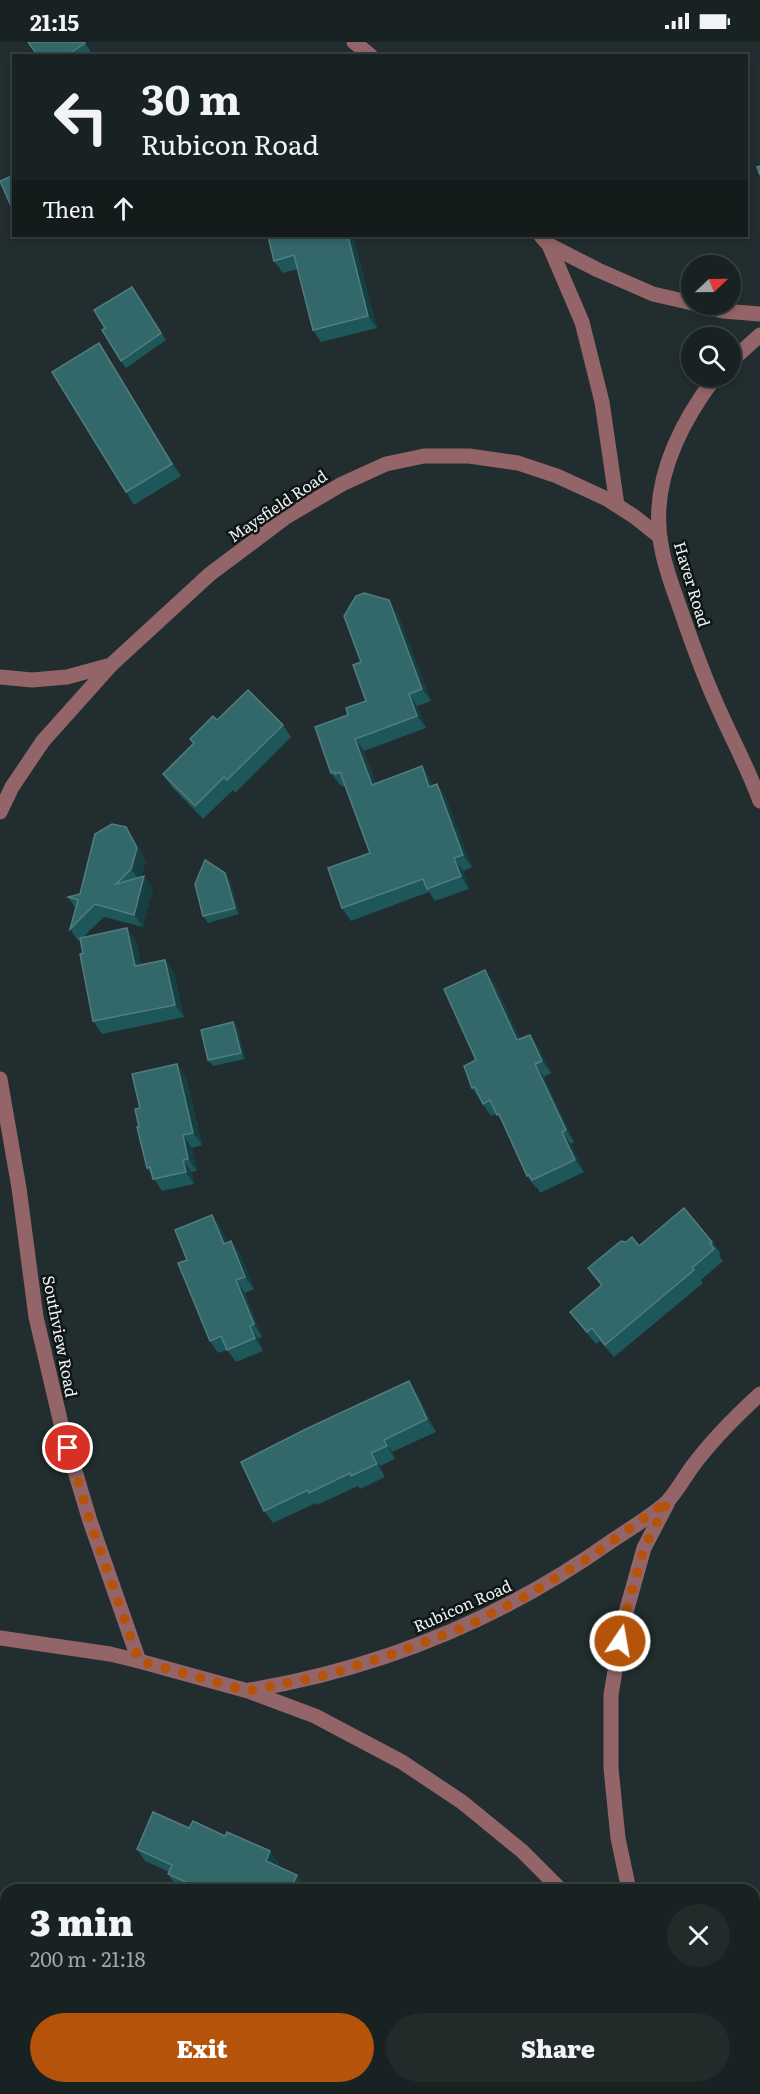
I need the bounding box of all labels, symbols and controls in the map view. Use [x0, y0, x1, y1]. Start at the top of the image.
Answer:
text: 21:15 [30, 5, 79, 38]
text: 30 m [141, 66, 241, 128]
icon: left [42, 78, 120, 156]
text: Rubicon Road [141, 123, 319, 163]
text: Then [42, 192, 95, 225]
icon: ahead [107, 192, 140, 225]
north arrow [681, 255, 741, 315]
map controls [681, 255, 741, 387]
button: search [681, 327, 741, 387]
street label: Maysfield Road [223, 463, 331, 547]
street label: Haver Road [669, 538, 717, 630]
street label: Southview Road [37, 1273, 85, 1399]
pin [42, 1422, 93, 1473]
icon: arrive [51, 1431, 84, 1464]
street label: Rubicon Road [409, 1573, 515, 1637]
position arrow [588, 1609, 652, 1673]
text: 3 min [30, 1894, 134, 1947]
button: close [667, 1904, 730, 1967]
text: 200 m · 21:18 [30, 1943, 145, 1973]
button: Exit [30, 2013, 374, 2082]
button: Share [386, 2013, 730, 2082]

